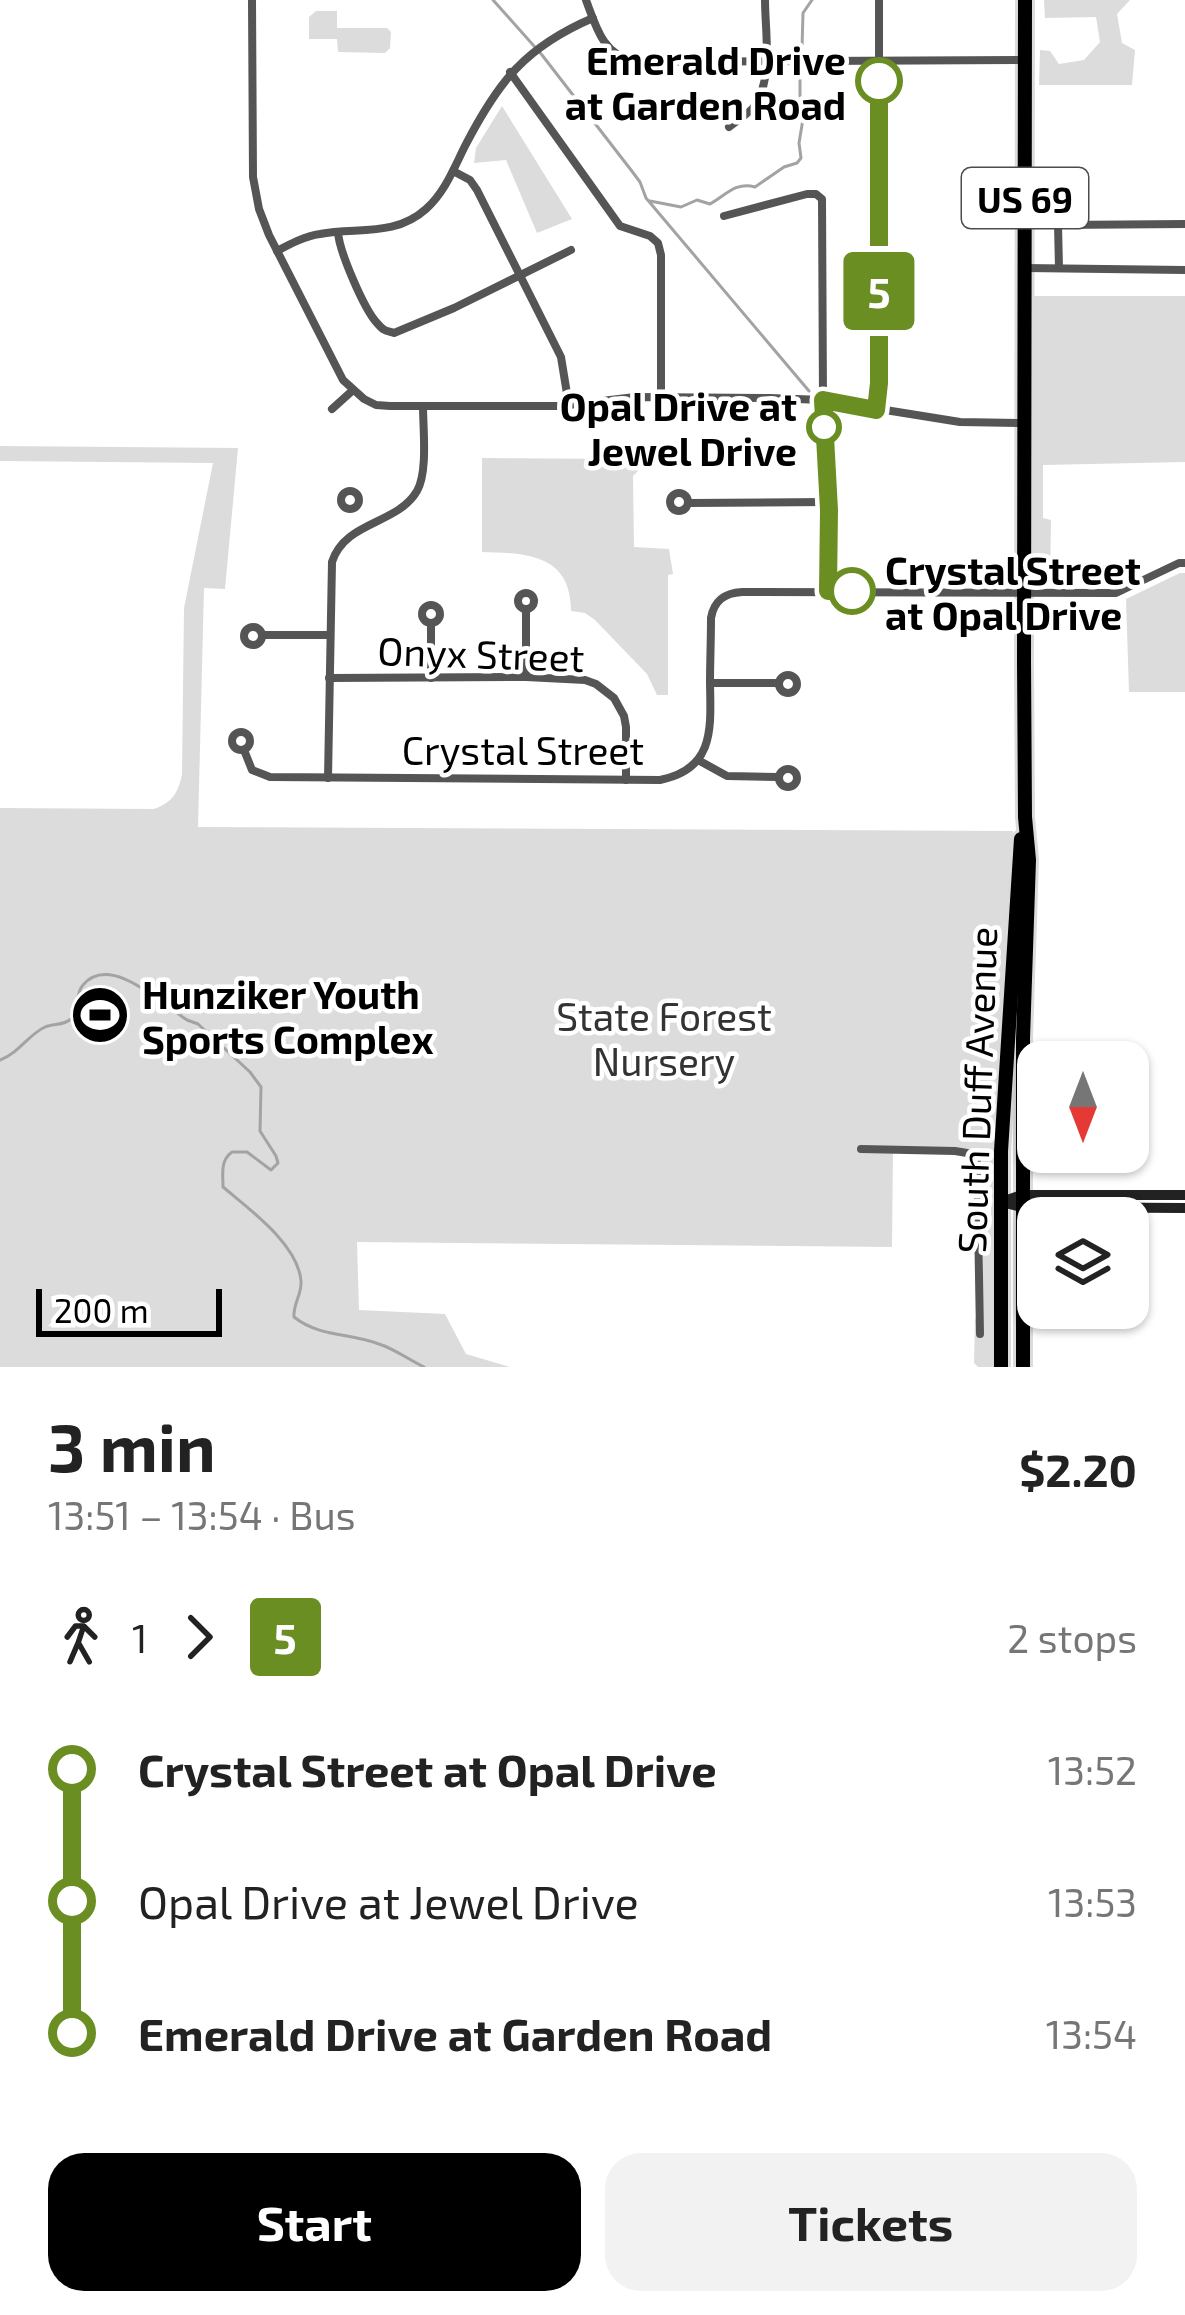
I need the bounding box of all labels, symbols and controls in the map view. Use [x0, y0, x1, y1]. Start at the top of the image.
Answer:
place label: Emerald Drive at Garden Road [565, 36, 846, 128]
marker: Emerald Drive at Garden Road [857, 59, 901, 103]
road number: US 69 [962, 168, 1088, 228]
line badge: 5 [840, 252, 918, 330]
text: 5 [867, 266, 891, 316]
place label: Opal Drive at Jewel Drive [560, 382, 797, 474]
marker: Opal Drive at Jewel Drive [808, 411, 840, 443]
place label: Crystal Street at Opal Drive [885, 546, 1141, 638]
marker: Crystal Street at Opal Drive [830, 569, 874, 613]
street label: Onyx Street [377, 626, 585, 680]
street label: Crystal Street [402, 726, 644, 773]
street label: South Duff Avenue [947, 926, 1005, 1254]
place label: Hunziker Youth Sports Complex [142, 970, 434, 1062]
sports icon: Hunziker Youth Sports Complex [69, 984, 131, 1046]
park label: State Forest Nursery [556, 992, 772, 1084]
north arrow [1017, 1041, 1149, 1173]
map controls [1017, 1041, 1149, 1329]
button: layers [1017, 1197, 1149, 1329]
scale bar [36, 1283, 222, 1336]
text: 200 m [54, 1290, 149, 1330]
text: 3 min [48, 1406, 216, 1485]
text: $2.20 [1019, 1442, 1137, 1496]
text: 13:51 – 13:54 · Bus [48, 1491, 355, 1538]
icon: walk [48, 1604, 114, 1670]
icon: forward [166, 1604, 232, 1670]
text: 5 [274, 1612, 297, 1662]
text: 1 [132, 1614, 148, 1661]
text: 2 stops [1007, 1614, 1137, 1661]
text: Crystal Street at Opal Drive [138, 1742, 717, 1796]
text: 13:52 [1048, 1746, 1137, 1793]
text: Opal Drive at Jewel Drive [138, 1874, 639, 1928]
text: 13:53 [1048, 1878, 1137, 1925]
text: Emerald Drive at Garden Road [138, 2006, 772, 2060]
text: 13:54 [1046, 2010, 1137, 2057]
button: Start [48, 2153, 581, 2291]
button: Tickets [605, 2153, 1137, 2291]

